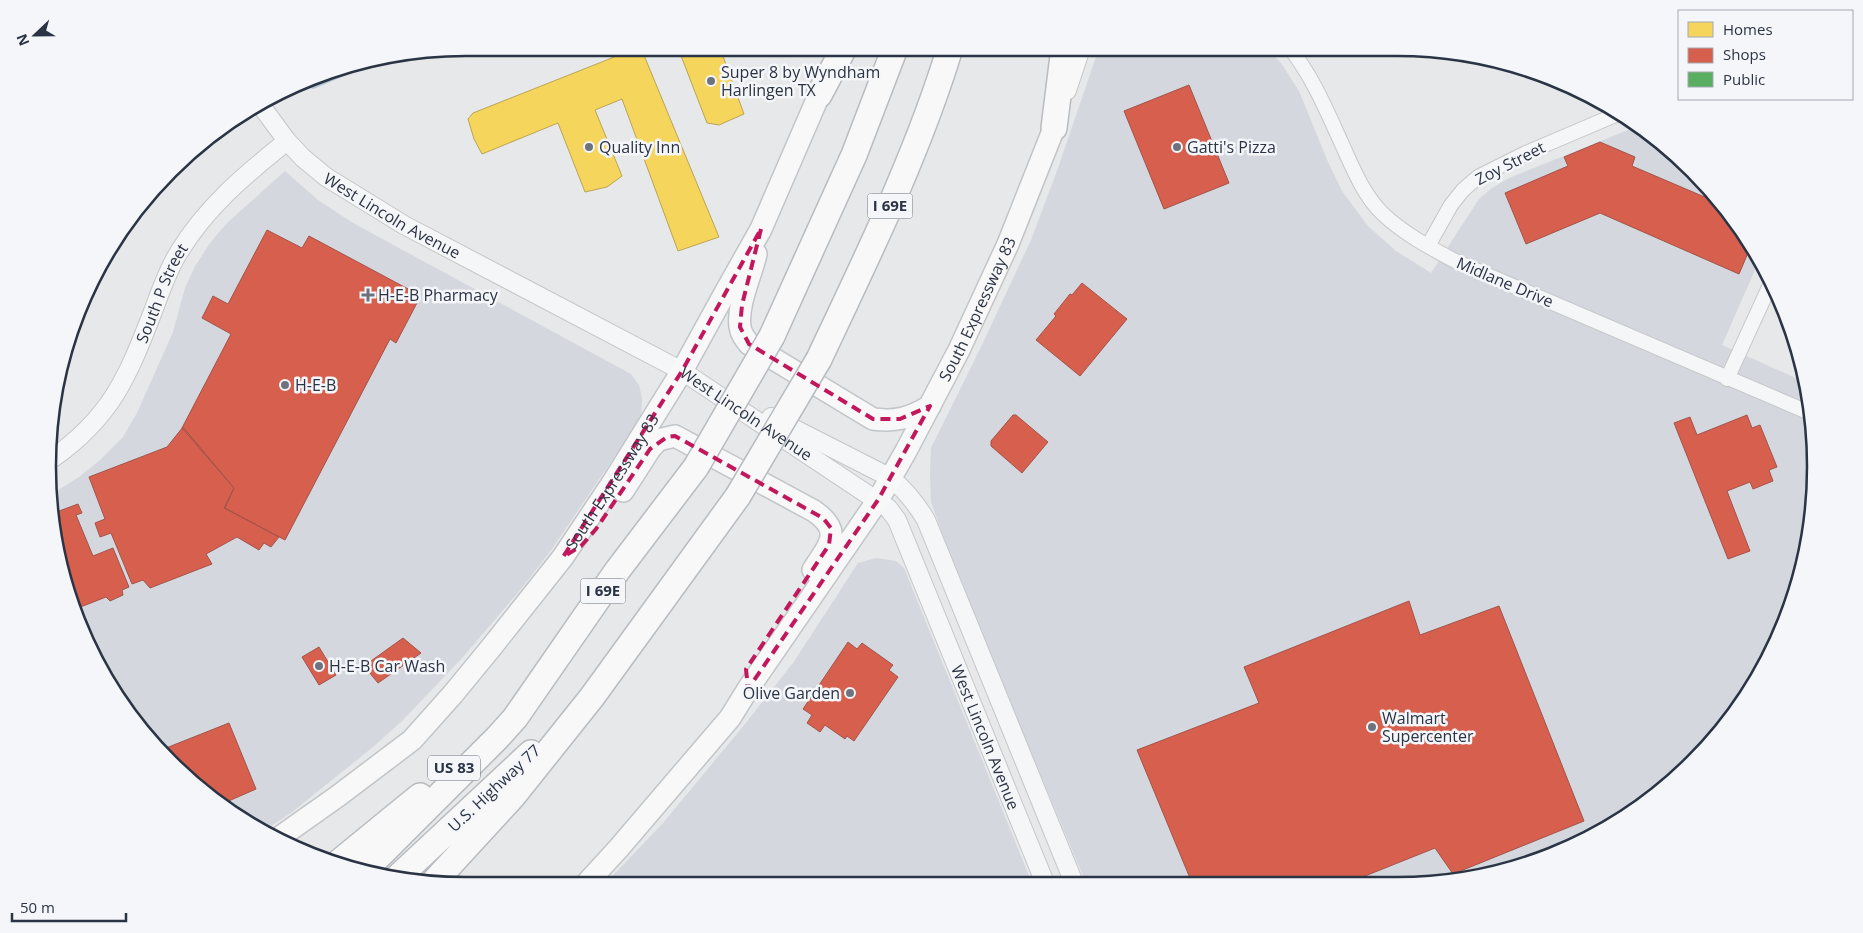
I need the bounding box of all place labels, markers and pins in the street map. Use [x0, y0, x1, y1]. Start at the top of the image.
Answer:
place label: Super 8 by Wyndham Harlingen TX [721, 61, 880, 101]
marker: Super 8 by Wyndham Harlingen TX [705, 75, 717, 87]
place label: Quality Inn [599, 136, 680, 158]
place label: Gatti's Pizza [1187, 136, 1276, 158]
marker: Quality Inn [583, 141, 595, 153]
marker: Gatti's Pizza [1171, 141, 1183, 153]
place label: H-E-B Pharmacy [378, 284, 499, 306]
marker: H-E-B Pharmacy [362, 289, 374, 301]
place label: H-E-B [295, 374, 336, 396]
marker: H-E-B [279, 379, 291, 391]
place label: H-E-B Car Wash [329, 655, 445, 677]
marker: H-E-B Car Wash [313, 660, 325, 672]
place label: Olive Garden [743, 682, 840, 704]
marker: Olive Garden [844, 687, 856, 699]
place label: Walmart Supercenter [1382, 707, 1474, 747]
marker: Walmart Supercenter [1366, 721, 1378, 733]

